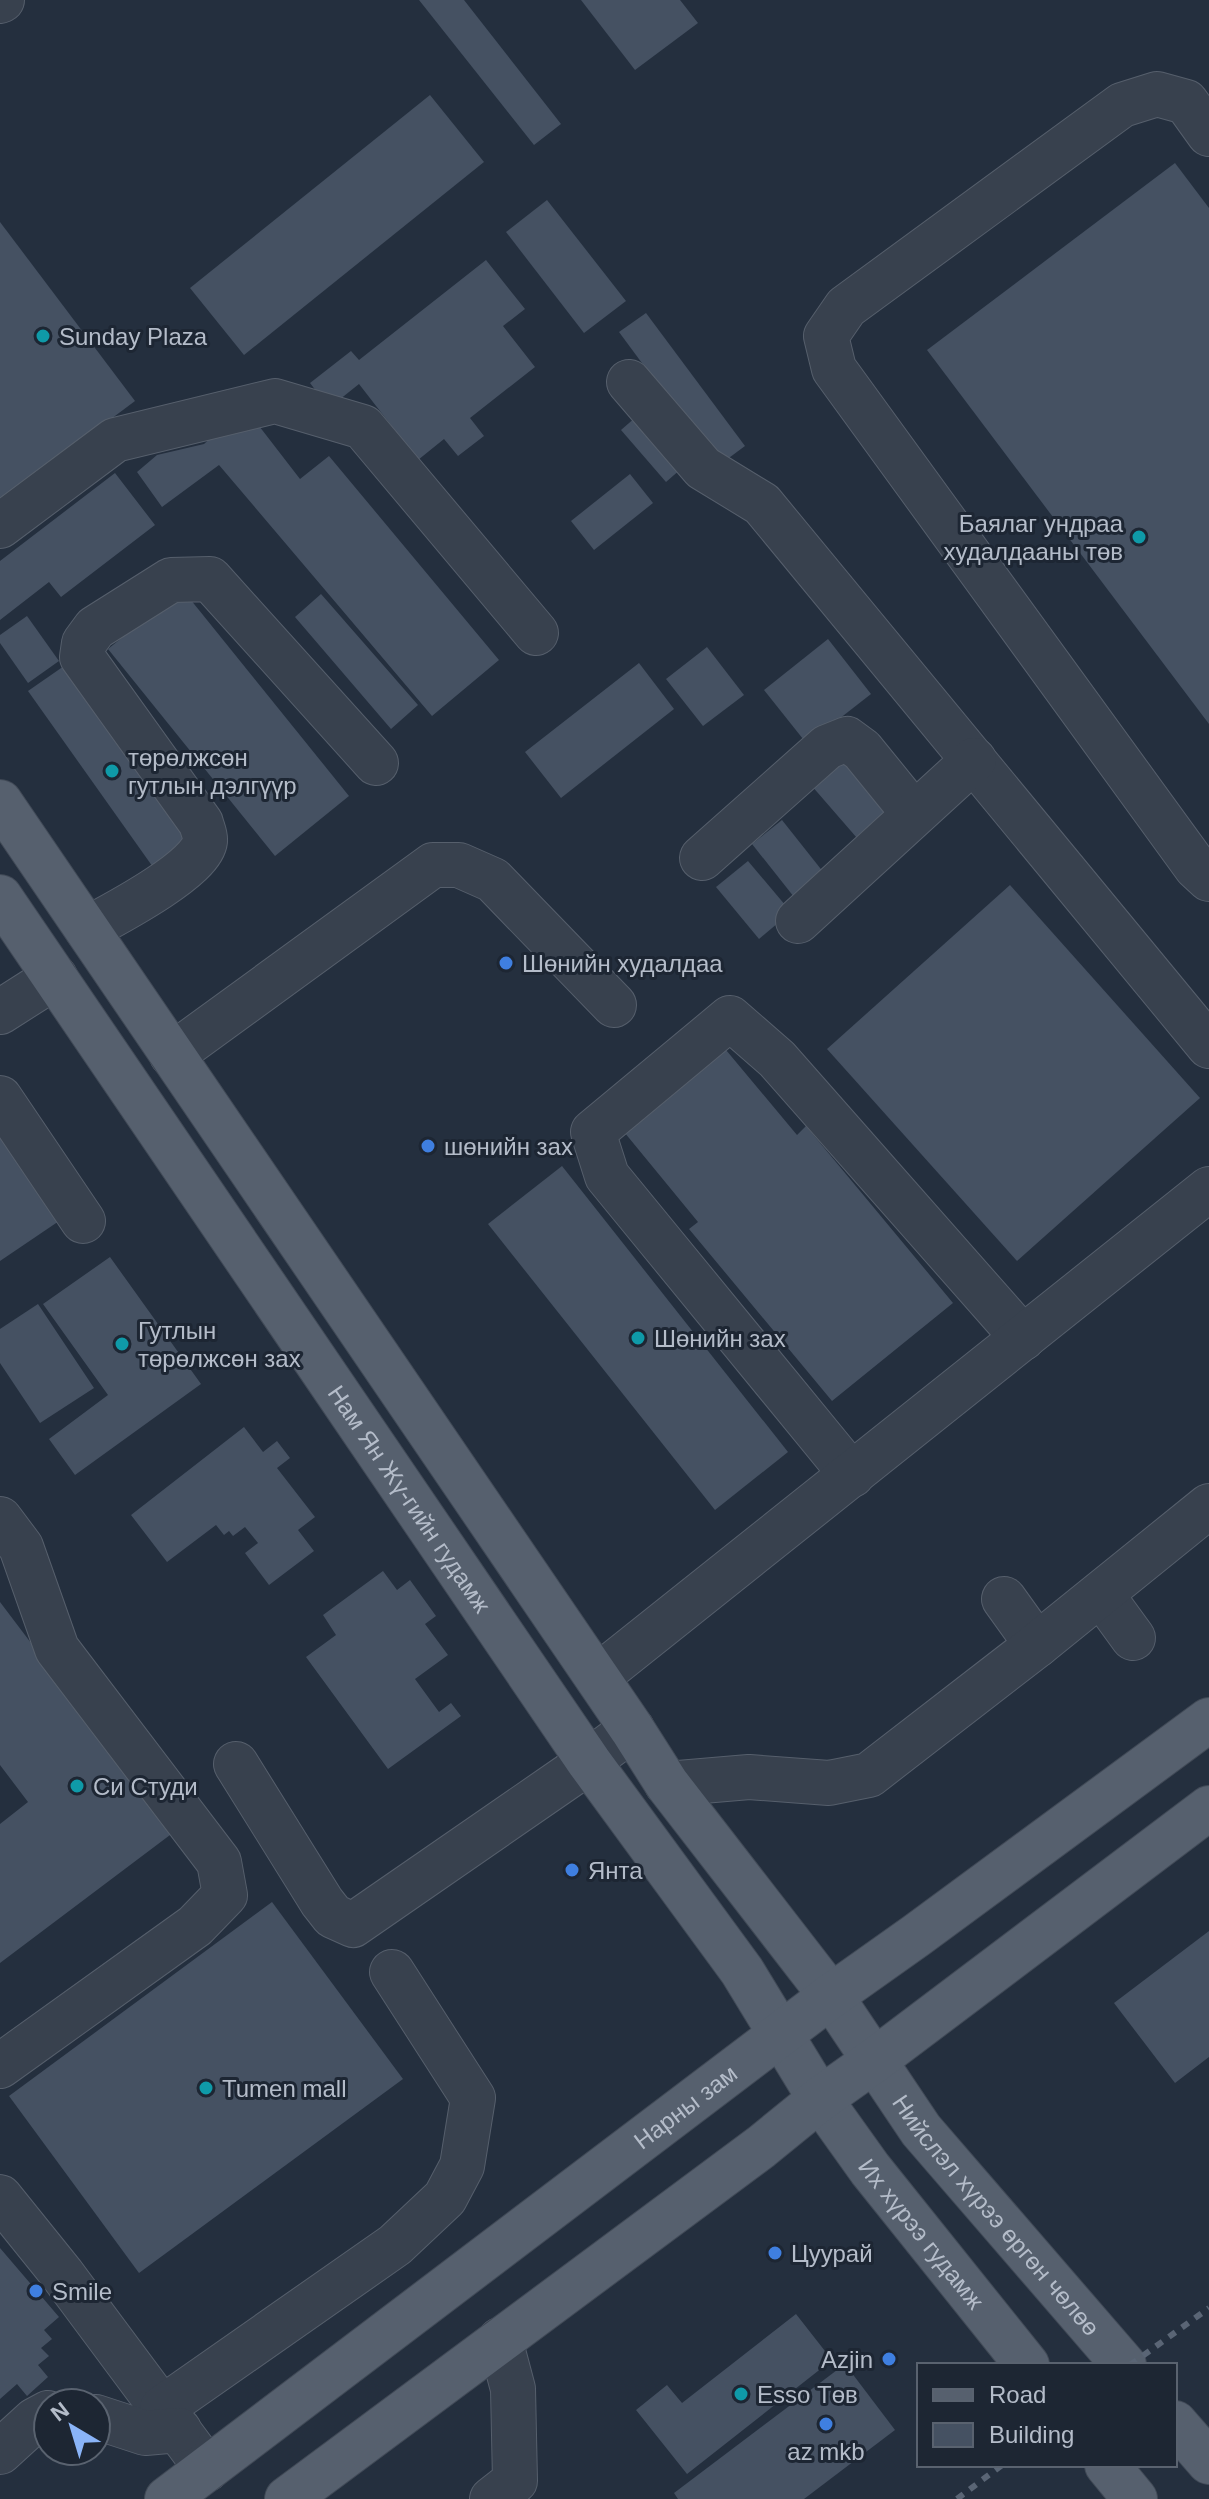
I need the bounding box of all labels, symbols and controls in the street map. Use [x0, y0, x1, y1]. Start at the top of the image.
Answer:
place label: Sunday Plaza [59, 323, 208, 350]
marker: Sunday Plaza [34, 327, 52, 345]
place label: Баялаг ундраа худалдааны төв [943, 510, 1124, 565]
marker: Баялаг ундраа худалдааны төв [1130, 528, 1148, 546]
place label: төрөлжсөн гутлын дэлгүүр [128, 744, 297, 799]
marker: төрөлжсөн гутлын дэлгүүр [103, 762, 121, 780]
place label: Шөнийн худалдаа [522, 950, 723, 977]
marker: Шөнийн худалдаа [497, 954, 515, 972]
place label: шөнийн зах [444, 1133, 573, 1160]
marker: шөнийн зах [419, 1137, 437, 1155]
place label: Гутлын төрөлжсөн зах [138, 1317, 301, 1372]
place label: Шөнийн зах [654, 1325, 786, 1352]
marker: Шөнийн зах [629, 1329, 647, 1347]
marker: Гутлын төрөлжсөн зах [113, 1335, 131, 1353]
street label: Нам Ян Жү-гийн гудамж [323, 1380, 497, 1617]
place label: Си Студи [93, 1773, 198, 1800]
marker: Си Студи [68, 1777, 86, 1795]
place label: Янта [588, 1857, 643, 1884]
marker: Янта [563, 1861, 581, 1879]
street label: Нарны зам [628, 2059, 742, 2154]
place label: Tumen mall [222, 2075, 346, 2102]
marker: Tumen mall [197, 2079, 215, 2097]
street label: Нийслэл хүрээ өргөн чөлөө [888, 2089, 1106, 2341]
street label: Их хүрээ гудамж [853, 2153, 990, 2314]
place label: Цуурай [791, 2240, 873, 2267]
marker: Цуурай [766, 2244, 784, 2262]
place label: Smile [52, 2278, 112, 2305]
marker: Smile [27, 2282, 45, 2300]
place label: Azjin [821, 2346, 873, 2373]
marker: Azjin [880, 2350, 898, 2368]
legend [917, 2363, 1177, 2467]
place label: Esso Төв [757, 2381, 858, 2408]
text: Road [989, 2381, 1046, 2408]
marker: Esso Төв [732, 2385, 750, 2403]
north arrow [32, 2387, 112, 2467]
text: N [46, 2397, 74, 2426]
marker: az mkb [817, 2415, 835, 2433]
text: Building [989, 2421, 1074, 2448]
place label: az mkb [787, 2438, 865, 2465]

